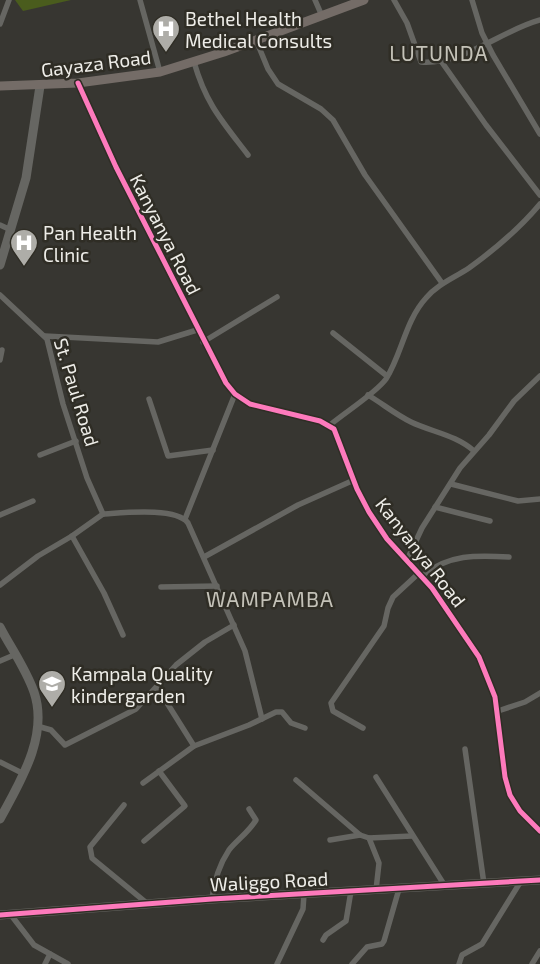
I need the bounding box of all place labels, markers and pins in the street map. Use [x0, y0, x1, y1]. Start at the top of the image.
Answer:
place label: Bethel Health Medical Consults [185, 7, 332, 52]
hospital icon: Bethel Health Medical Consults [151, 14, 181, 53]
place label: Pan Health Clinic [43, 221, 137, 266]
hospital icon: Pan Health Clinic [9, 228, 39, 267]
place label: Kampala Quality kindergarden [71, 662, 213, 707]
school or university icon: Kampala Quality kindergarden [37, 669, 67, 708]

